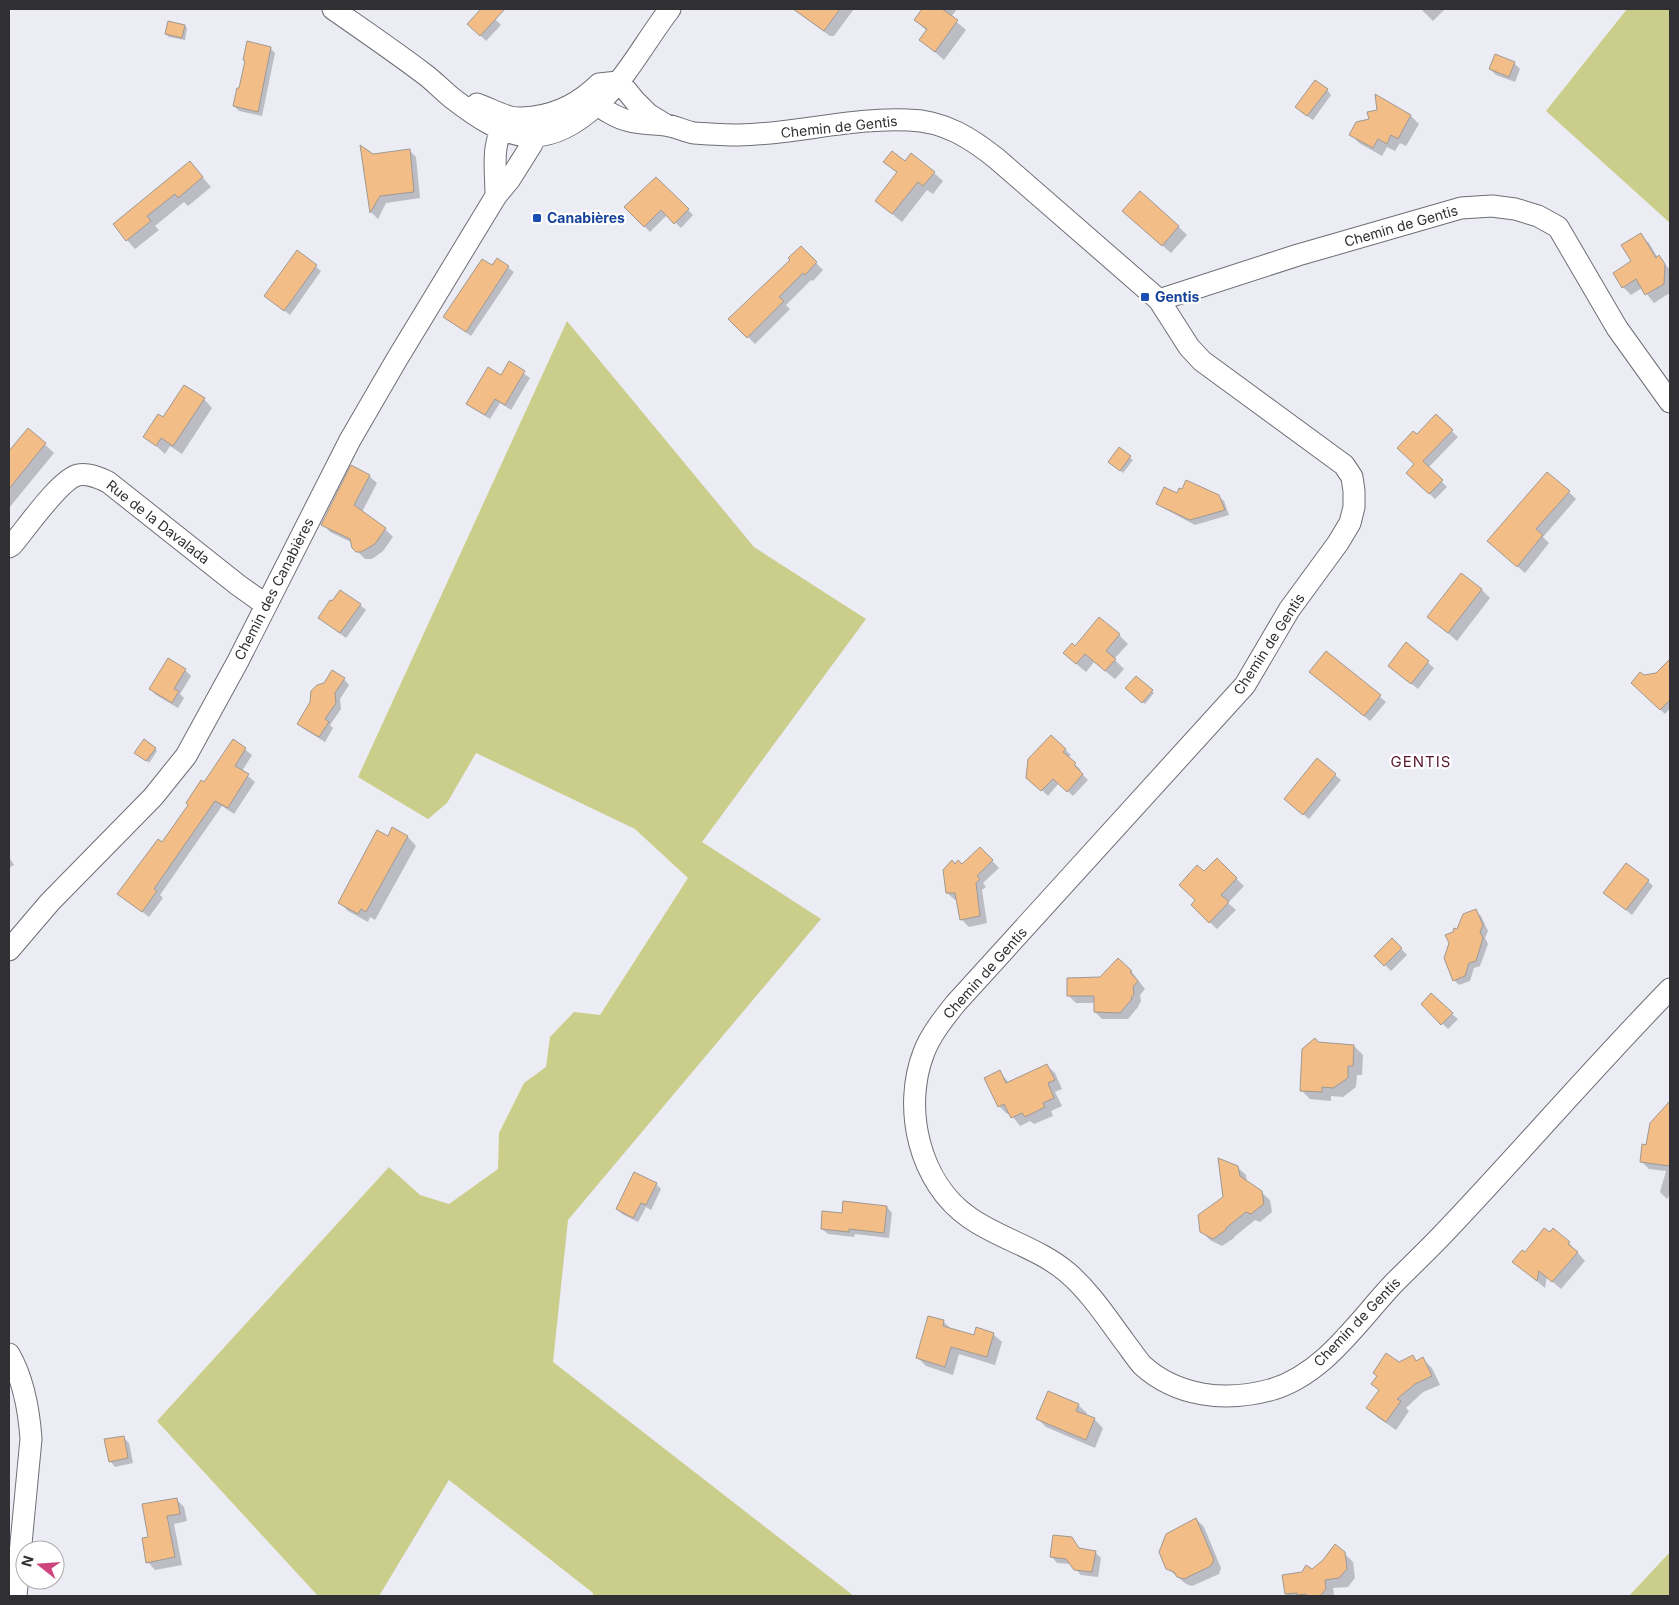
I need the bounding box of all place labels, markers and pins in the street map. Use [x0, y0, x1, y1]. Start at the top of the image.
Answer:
place label: Canabières [547, 209, 625, 226]
marker: Canabières [531, 212, 543, 224]
place label: Gentis [1155, 288, 1199, 305]
marker: Gentis [1139, 291, 1151, 303]

